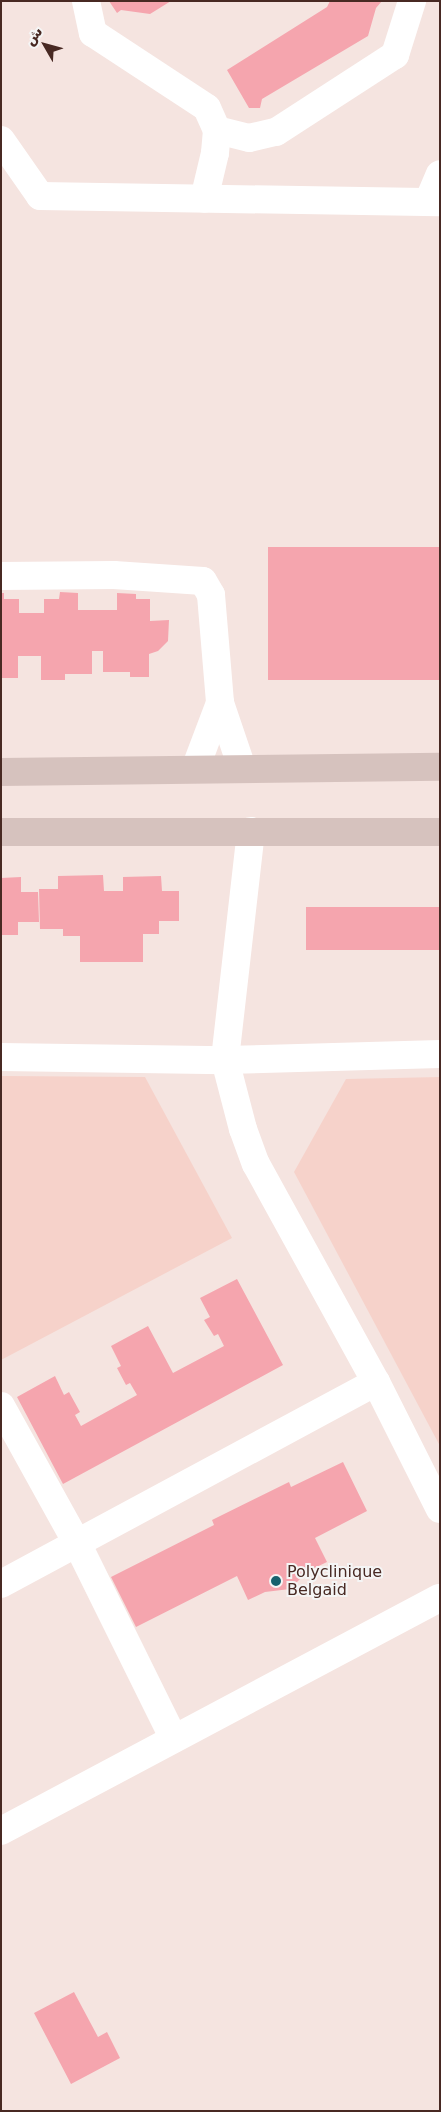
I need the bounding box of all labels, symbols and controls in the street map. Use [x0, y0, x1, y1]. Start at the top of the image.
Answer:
north arrow [20, 20, 70, 70]
text: ش [21, 23, 45, 48]
place label: Polyclinique Belgaid [287, 1562, 382, 1600]
marker: Polyclinique Belgaid [269, 1574, 283, 1588]

